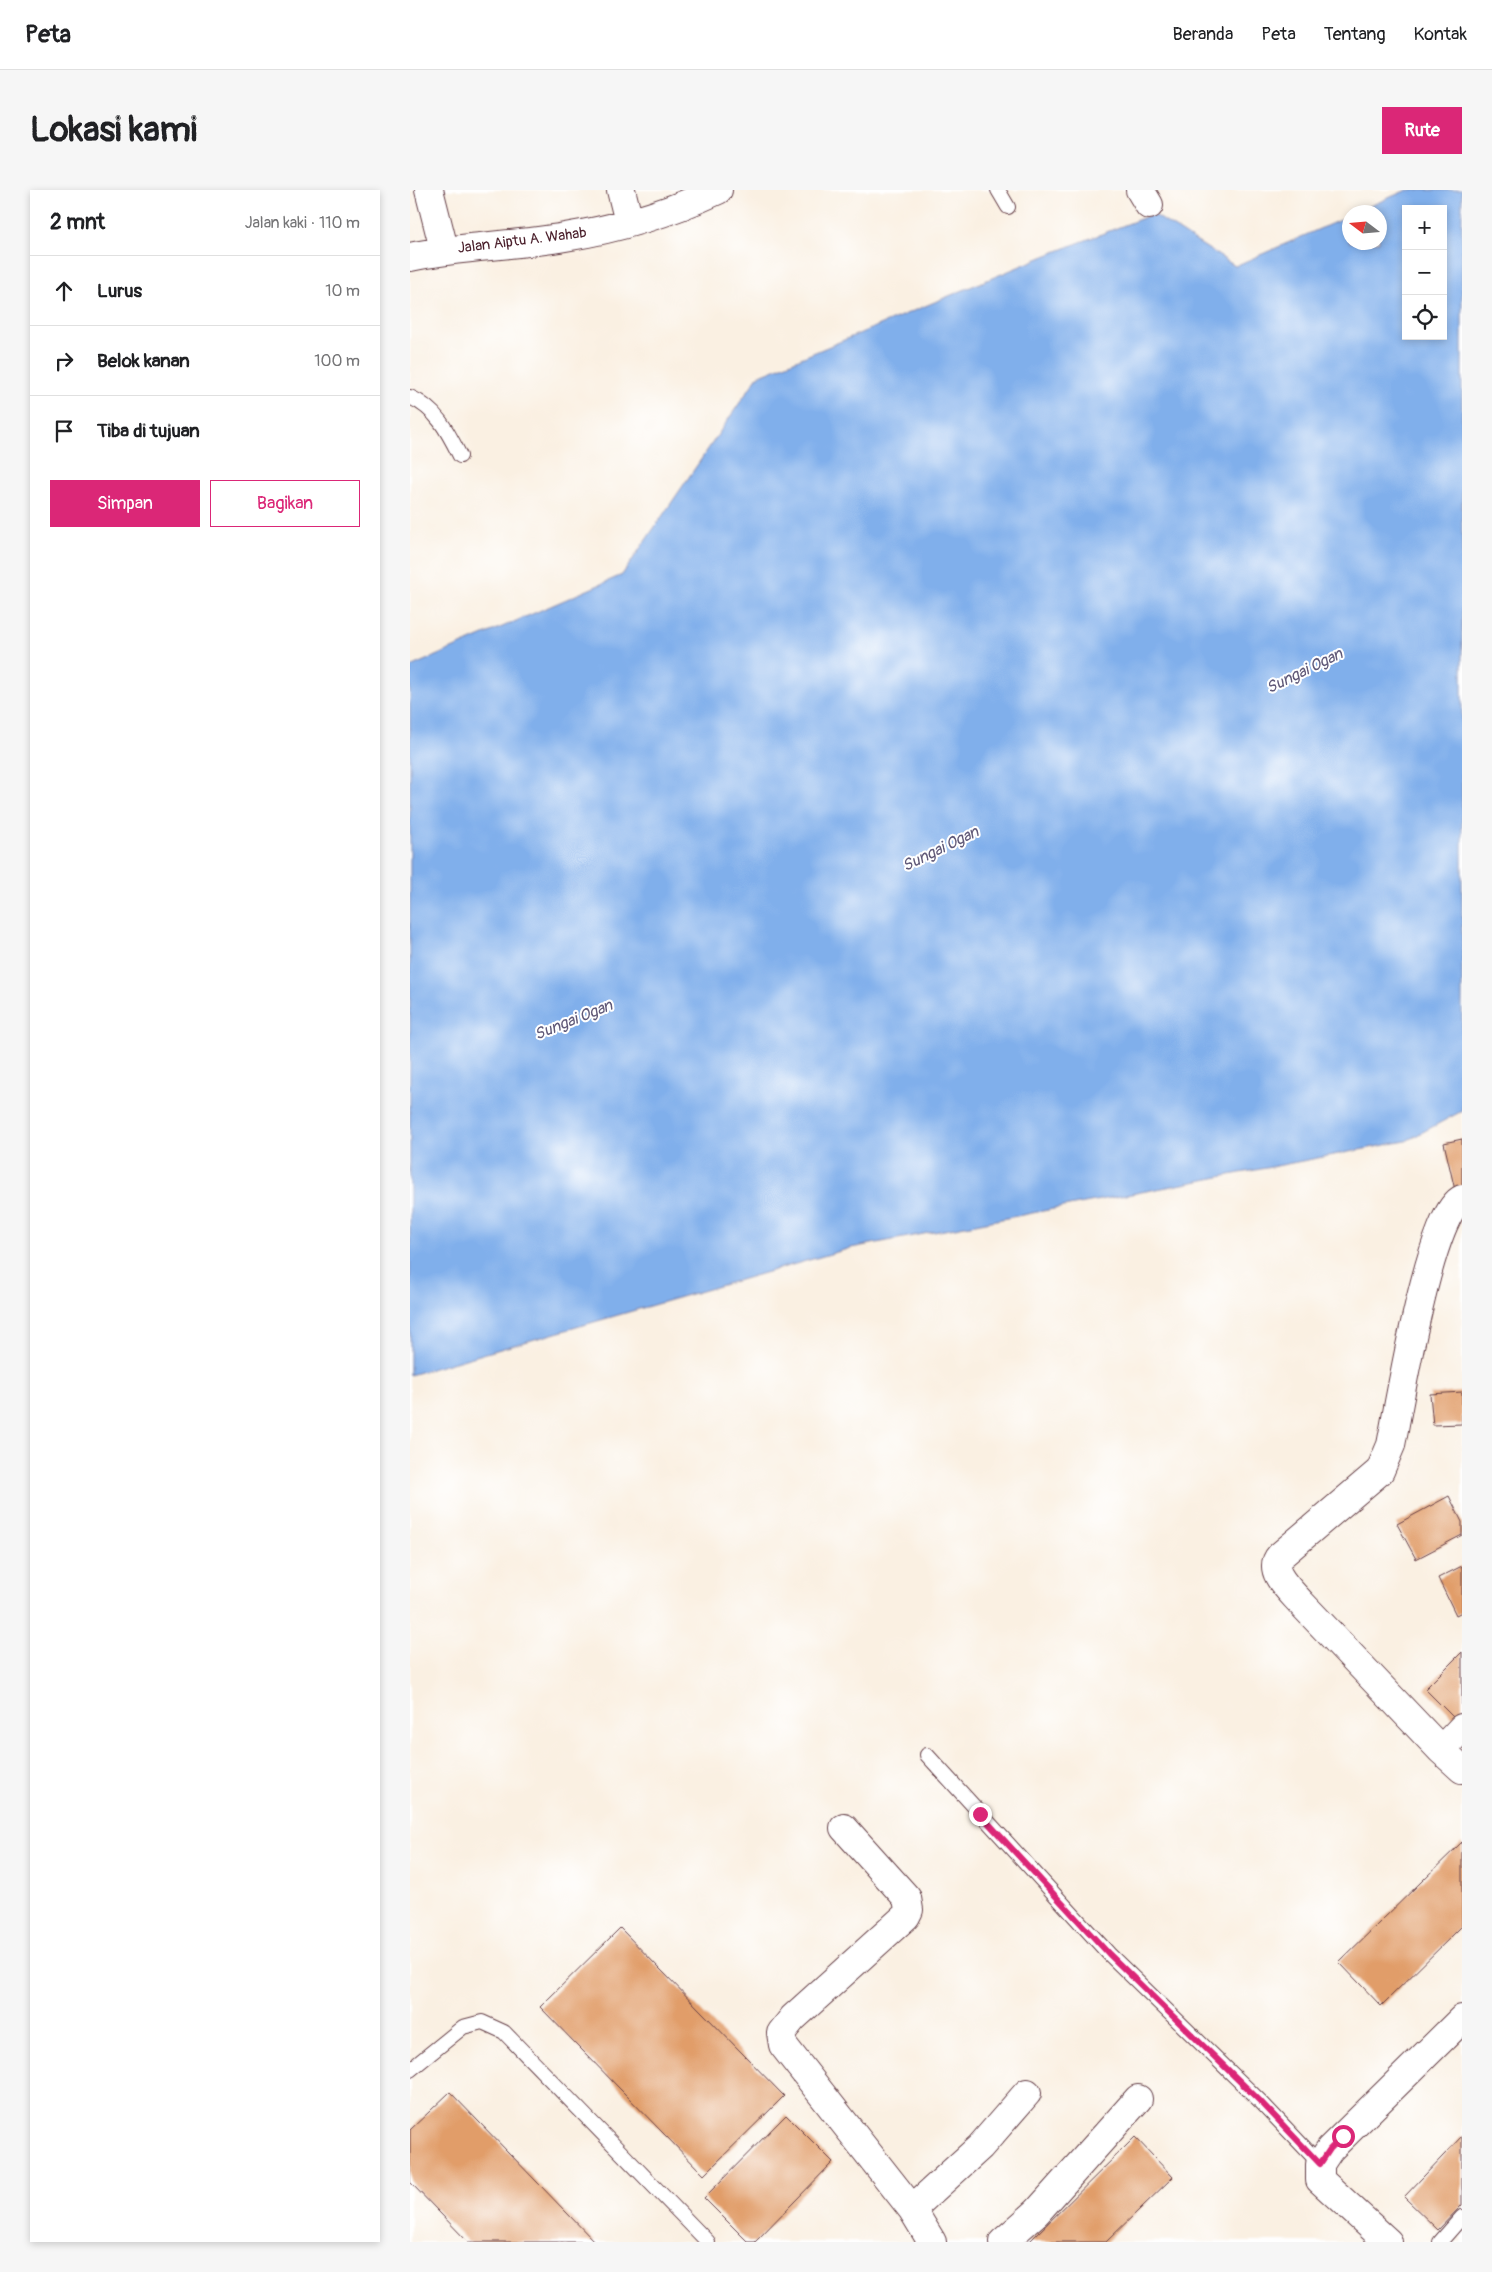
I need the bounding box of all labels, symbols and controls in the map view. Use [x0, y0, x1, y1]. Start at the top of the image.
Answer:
text: Peta [25, 20, 71, 49]
text: Beranda [1173, 23, 1233, 46]
text: Peta [1261, 23, 1296, 46]
text: Tentang [1324, 23, 1386, 46]
text: Kontak [1414, 23, 1467, 46]
button: Rute [1382, 107, 1462, 154]
text: Lokasi kami [30, 108, 197, 152]
north arrow [1342, 205, 1387, 250]
map controls [1402, 205, 1447, 340]
button: + [1402, 205, 1447, 250]
text: 2 mnt [50, 209, 105, 236]
text: Jalan kaki · 110 m [245, 213, 360, 233]
street label: Jalan Aiptu A. Wahab [456, 223, 588, 258]
button: − [1402, 250, 1447, 295]
icon: ahead [50, 277, 78, 305]
text: Lurus [97, 279, 142, 303]
text: 10 m [325, 281, 360, 301]
button: locate [1402, 295, 1447, 340]
icon: right [50, 347, 78, 375]
text: Belok kanan [97, 349, 190, 373]
text: 100 m [314, 351, 360, 371]
icon: arrive [50, 417, 78, 445]
text: Tiba di tujuan [97, 419, 200, 443]
button: Simpan [50, 480, 200, 527]
button: Bagikan [210, 480, 360, 527]
water label: Sungai Ogan [1263, 643, 1347, 698]
water label: Sungai Ogan [899, 821, 983, 876]
water label: Sungai Ogan [531, 995, 616, 1045]
route end [969, 1803, 992, 1826]
route start [1332, 2125, 1355, 2148]

